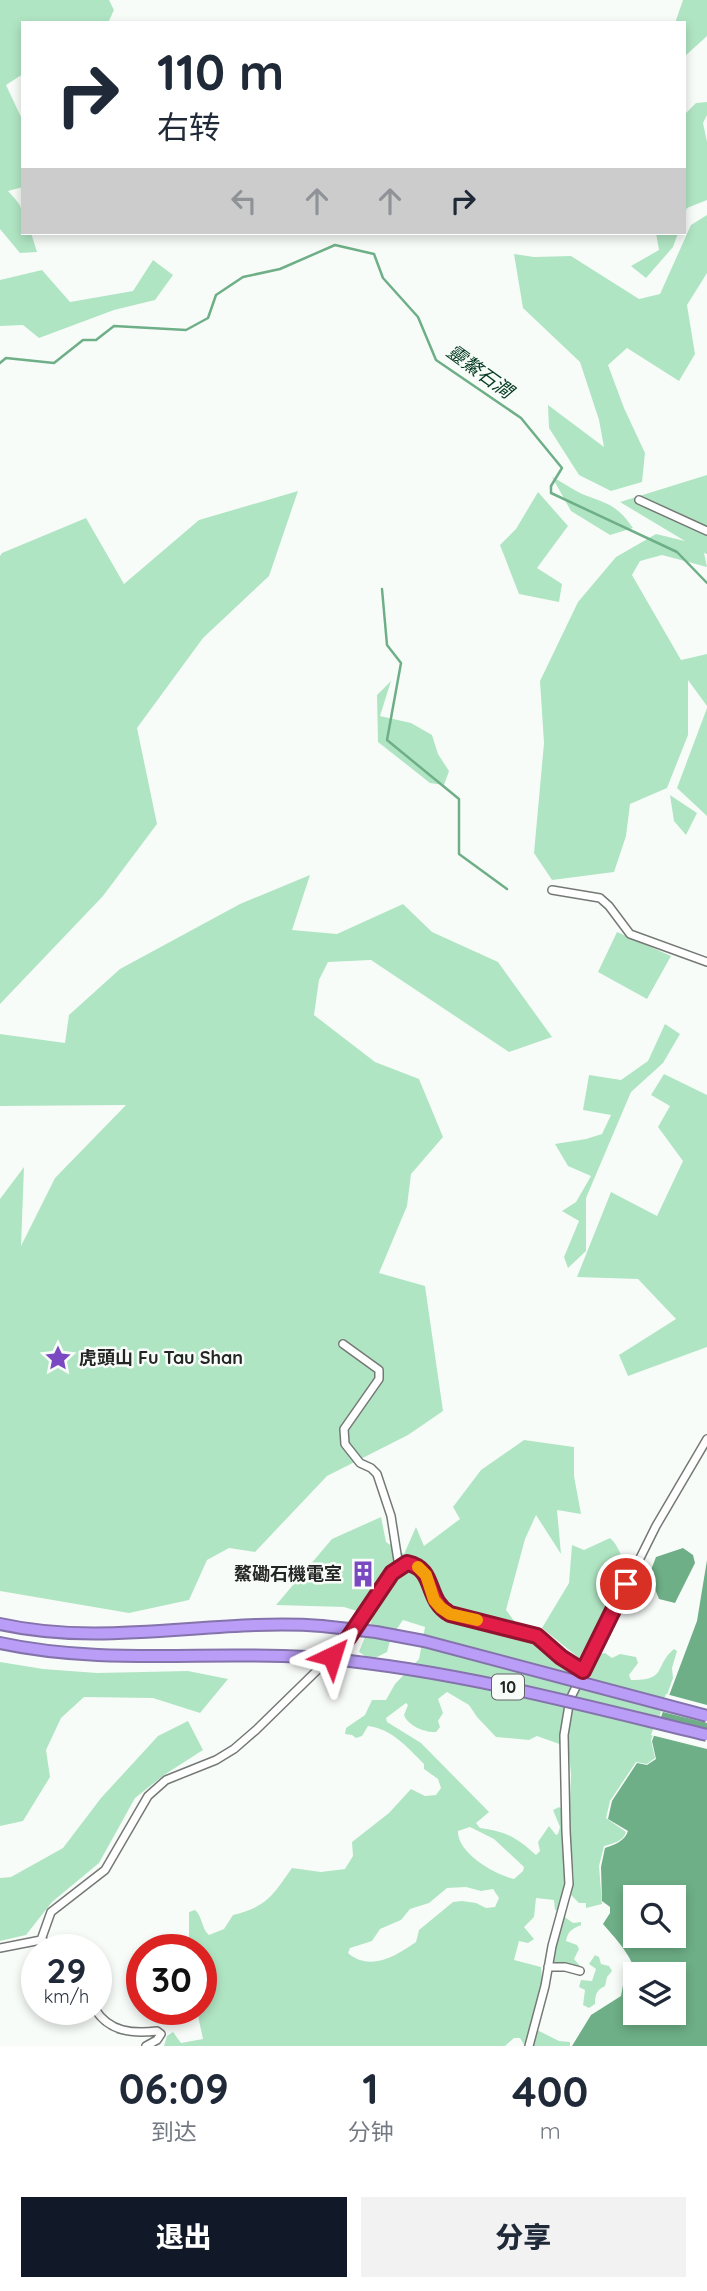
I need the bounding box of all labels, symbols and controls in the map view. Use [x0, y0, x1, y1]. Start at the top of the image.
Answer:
text: 110 m [157, 41, 284, 102]
icon: right [42, 49, 133, 140]
text: 右转 [157, 107, 221, 147]
icon: left [225, 182, 263, 220]
icon: ahead [298, 182, 336, 220]
icon: ahead [371, 182, 409, 220]
icon: right [444, 182, 482, 220]
water label: 靈鰲石澗 [442, 339, 520, 405]
place icon: 虎頭山 Fu Tau Shan [43, 1343, 73, 1373]
place label: 虎頭山 Fu Tau Shan [79, 1346, 243, 1369]
pin [596, 1554, 656, 1614]
building icon: 鰲磡石機電室 [348, 1559, 378, 1589]
place label: 鰲磡石機電室 [234, 1562, 342, 1585]
icon: arrive [607, 1565, 645, 1603]
position arrow [295, 1619, 369, 1693]
road number: 10 [492, 1674, 524, 1700]
map controls [623, 1885, 686, 2025]
button: search [623, 1885, 686, 1948]
speed limit sign: 30 [126, 1934, 217, 2025]
text: 29 [47, 1948, 86, 1992]
button: layers [623, 1962, 686, 2025]
text: km/h [44, 1985, 89, 2008]
text: 06:09 [119, 2062, 229, 2115]
text: 1 [362, 2062, 379, 2115]
text: 400 [512, 2065, 588, 2118]
text: m [540, 2116, 561, 2145]
text: 到达 [151, 2117, 197, 2146]
text: 分钟 [347, 2117, 393, 2146]
button: 退出 [21, 2197, 347, 2277]
button: 分享 [361, 2197, 686, 2277]

